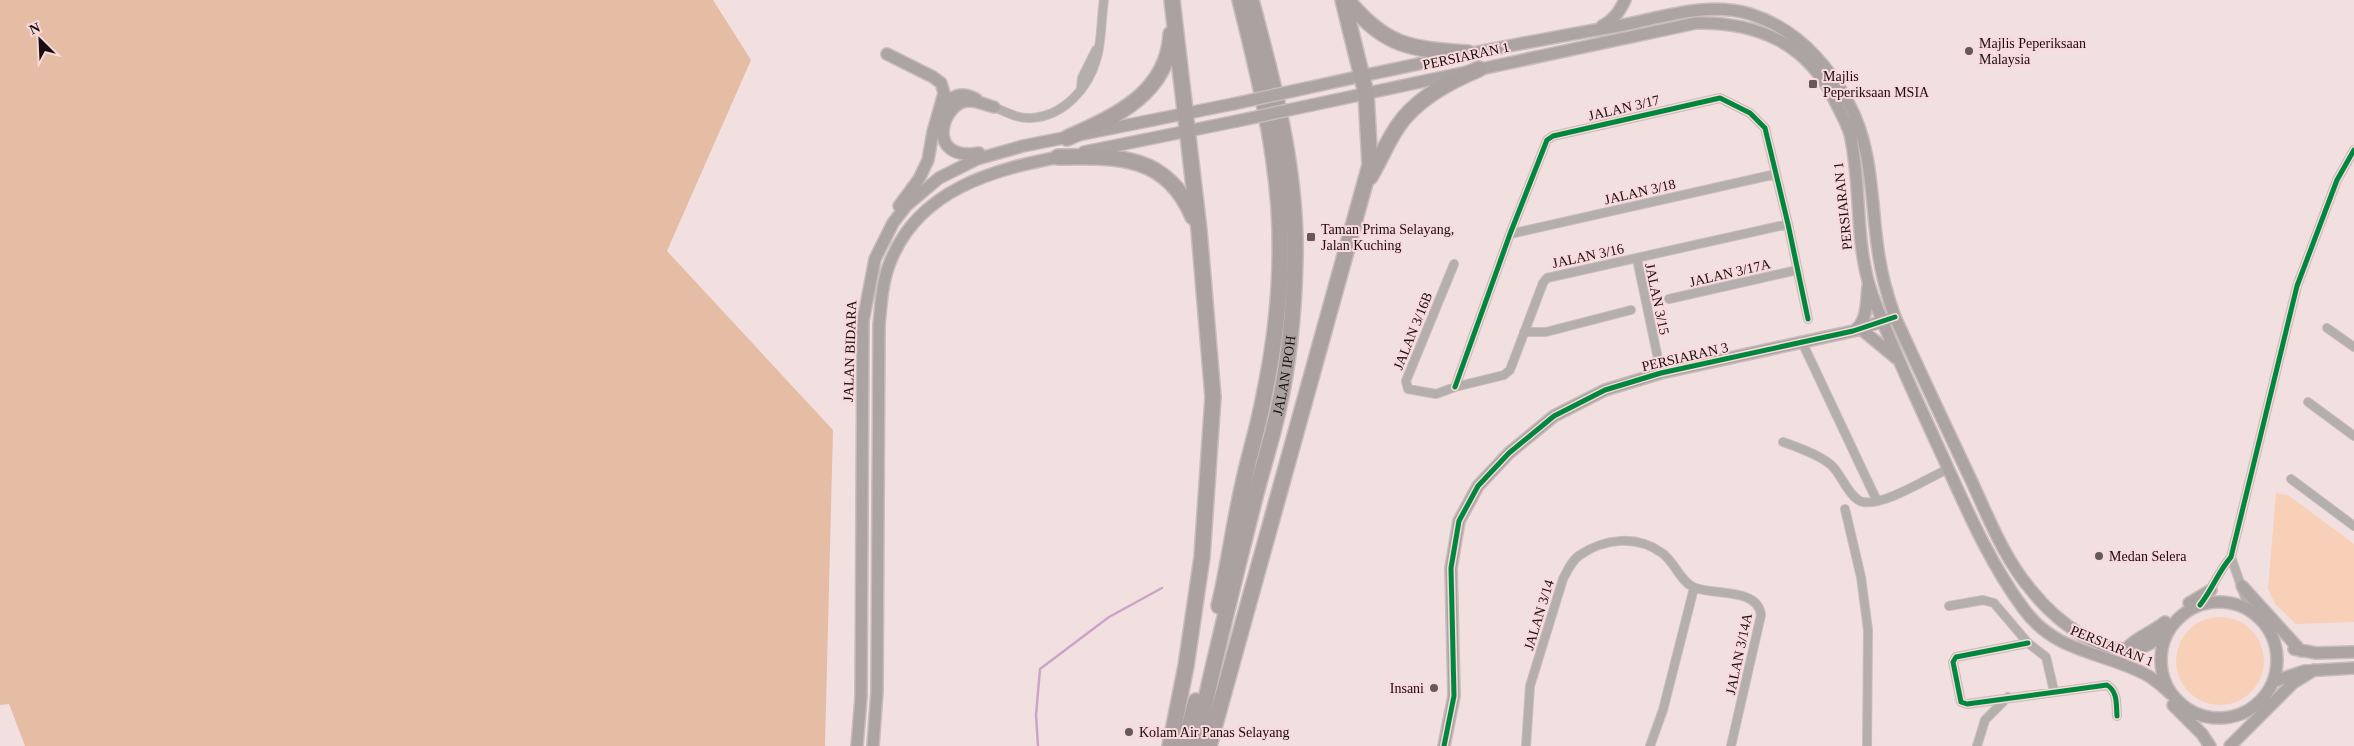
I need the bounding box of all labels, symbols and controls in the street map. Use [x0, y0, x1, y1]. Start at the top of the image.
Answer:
north arrow [15, 15, 65, 65]
text: N [27, 20, 43, 37]
place label: Majlis Peperiksaan Malaysia [1979, 36, 2086, 67]
street label: PERSIARAN 1 [1421, 39, 1511, 73]
marker: Majlis Peperiksaan Malaysia [1963, 45, 1975, 57]
place label: Majlis Peperiksaan MSIA [1823, 69, 1930, 100]
marker: Majlis Peperiksaan MSIA [1807, 78, 1819, 90]
street label: JALAN 3/17 [1587, 93, 1661, 123]
street label: PERSIARAN 1 [1831, 161, 1855, 251]
street label: JALAN 3/18 [1603, 177, 1677, 207]
place label: Taman Prima Selayang, Jalan Kuching [1321, 222, 1454, 253]
marker: Taman Prima Selayang, Jalan Kuching [1305, 231, 1317, 243]
street label: JALAN 3/16 [1551, 241, 1625, 271]
street label: JALAN 3/17A [1688, 256, 1773, 290]
street label: JALAN 3/15 [1642, 262, 1672, 336]
street label: JALAN 3/16B [1391, 290, 1435, 372]
street label: JALAN BIDARA [841, 299, 859, 402]
street label: JALAN IPOH [1270, 335, 1298, 417]
street label: PERSIARAN 3 [1640, 340, 1730, 374]
place label: Medan Selera [2109, 549, 2187, 564]
marker: Medan Selera [2093, 550, 2105, 562]
street label: JALAN 3/14 [1521, 578, 1557, 652]
street label: JALAN 3/14A [1723, 611, 1755, 696]
street label: PERSIARAN 1 [2068, 623, 2156, 669]
place label: Insani [1390, 681, 1424, 696]
marker: Insani [1428, 682, 1440, 694]
place label: Kolam Air Panas Selayang [1139, 725, 1289, 740]
marker: Kolam Air Panas Selayang [1123, 726, 1135, 738]

